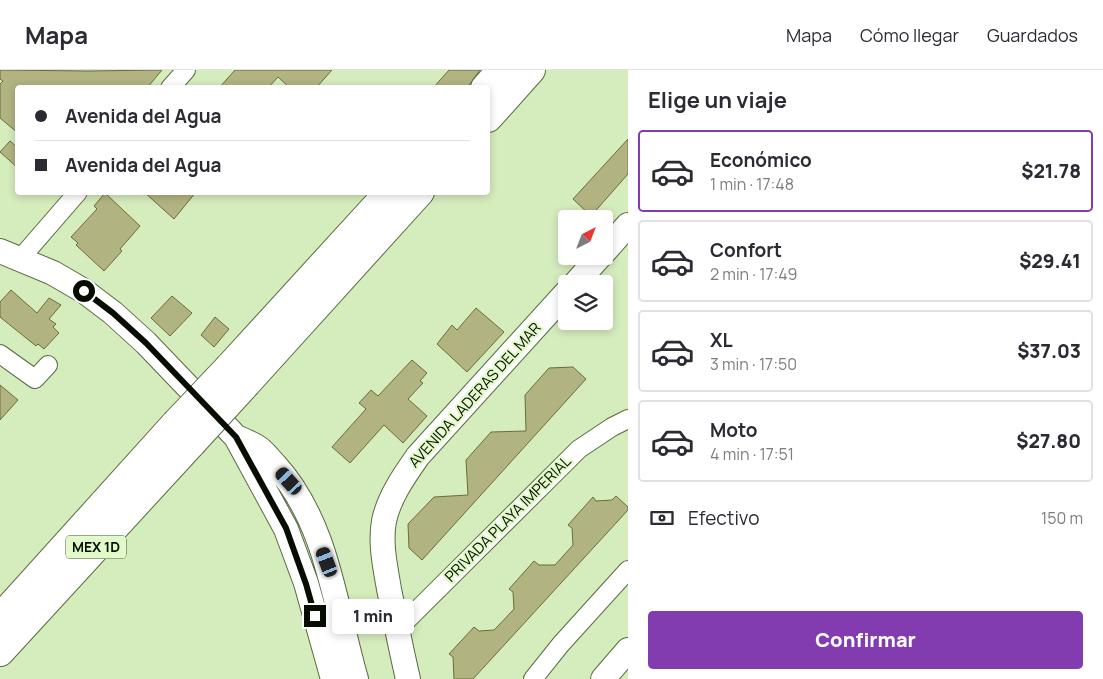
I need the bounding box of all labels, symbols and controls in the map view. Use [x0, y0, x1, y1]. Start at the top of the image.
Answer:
text: Mapa [25, 18, 88, 51]
text: Mapa [786, 23, 832, 47]
text: Cómo llegar [860, 23, 959, 47]
text: Guardados [987, 23, 1078, 47]
text: Elige un viaje [648, 85, 787, 115]
text: Avenida del Agua [65, 103, 222, 129]
text: Económico [710, 147, 812, 173]
icon: car [650, 149, 695, 194]
text: Avenida del Agua [65, 152, 222, 178]
text: $21.78 [1021, 158, 1081, 184]
text: 1 min · 17:48 [710, 173, 794, 195]
north arrow [558, 210, 612, 265]
map controls [558, 210, 613, 330]
text: Confort [710, 237, 782, 263]
icon: car [650, 239, 695, 284]
text: $29.41 [1019, 248, 1081, 274]
text: 2 min · 17:49 [710, 263, 797, 285]
button: layers [558, 275, 613, 330]
route start [73, 280, 95, 302]
street label: AVENIDA LADERAS DEL MAR [404, 317, 546, 472]
text: XL [710, 327, 733, 353]
icon: car [650, 329, 695, 374]
text: $37.03 [1017, 338, 1081, 364]
text: 3 min · 17:50 [710, 353, 797, 375]
text: Moto [710, 417, 757, 443]
icon: car [650, 419, 695, 464]
text: $27.80 [1016, 428, 1081, 454]
text: 4 min · 17:51 [710, 443, 794, 465]
street label: PRIVADA PLAYA IMPERIAL [440, 451, 576, 586]
car [273, 465, 304, 497]
icon: cash [648, 504, 676, 532]
text: Efectivo [688, 505, 759, 531]
text: 150 m [1041, 507, 1083, 529]
road number: MEX 1D [66, 536, 126, 558]
car [314, 545, 339, 579]
callout: 1 min [332, 598, 415, 634]
route end [304, 605, 326, 627]
text: 1 min [353, 605, 393, 627]
button: Confirmar [648, 611, 1083, 669]

